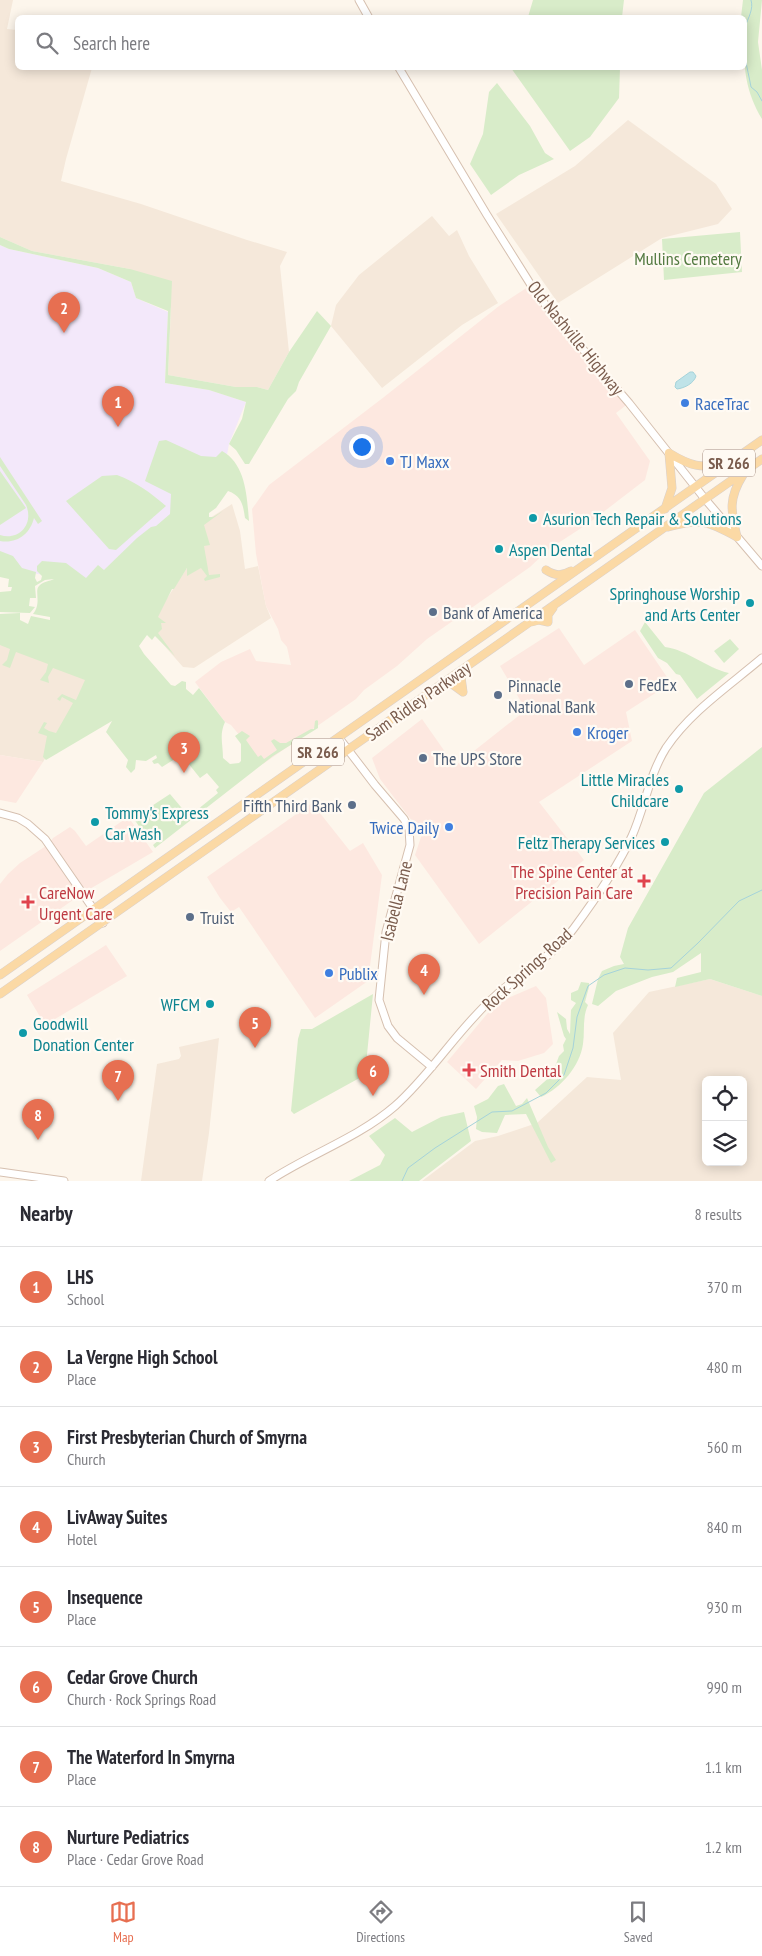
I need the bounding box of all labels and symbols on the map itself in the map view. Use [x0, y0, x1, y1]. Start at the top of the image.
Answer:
park label: Mullins Cemetery [634, 247, 742, 270]
street label: Old Nashville Highway [523, 276, 629, 400]
pin: 2 [48, 292, 80, 333]
pin: 1 [102, 386, 134, 427]
place label: RaceTrac [695, 392, 750, 415]
marker: RaceTrac [679, 397, 691, 409]
your location [349, 434, 375, 460]
road number: SR 266 [703, 449, 755, 476]
place label: TJ Maxx [400, 450, 450, 473]
marker: TJ Maxx [384, 455, 396, 467]
place label: Asurion Tech Repair & Solutions [543, 507, 742, 530]
marker: Asurion Tech Repair & Solutions [527, 512, 539, 524]
place label: Aspen Dental [509, 538, 593, 561]
marker: Aspen Dental [493, 543, 505, 555]
place label: Springhouse Worship and Arts Center [610, 582, 740, 626]
marker: Springhouse Worship and Arts Center [744, 597, 756, 609]
place label: Bank of America [443, 601, 543, 624]
marker: Bank of America [427, 606, 439, 618]
street label: Sam Ridley Parkway [361, 656, 475, 746]
place label: FedEx [639, 673, 677, 696]
place label: Pinnacle National Bank [508, 674, 595, 718]
marker: FedEx [623, 678, 635, 690]
marker: Pinnacle National Bank [492, 689, 504, 701]
place label: Kroger [587, 721, 628, 744]
marker: Kroger [571, 726, 583, 738]
pin: 3 [168, 732, 200, 773]
road number: SR 266 [292, 739, 344, 766]
place label: The UPS Store [433, 747, 522, 770]
marker: The UPS Store [417, 752, 429, 764]
place label: Little Miracles Childcare [581, 768, 669, 812]
marker: Little Miracles Childcare [673, 783, 685, 795]
place label: Fifth Third Bank [243, 794, 342, 817]
marker: Fifth Third Bank [346, 799, 358, 811]
place label: Tommy's Express Car Wash [105, 801, 209, 845]
marker: Tommy's Express Car Wash [89, 816, 101, 828]
place label: Twice Daily [369, 816, 439, 839]
marker: Twice Daily [443, 821, 455, 833]
place label: Feltz Therapy Services [518, 831, 655, 854]
marker: Feltz Therapy Services [659, 836, 671, 848]
street label: Isabella Lane [375, 858, 417, 944]
place label: The Spine Center at Precision Pain Care [511, 860, 633, 904]
marker: The Spine Center at Precision Pain Care [637, 874, 651, 888]
place label: CareNow Urgent Care [39, 881, 113, 925]
marker: CareNow Urgent Care [21, 895, 35, 909]
place label: Truist [200, 906, 234, 929]
marker: Truist [184, 911, 196, 923]
street label: Rock Springs Road [477, 923, 577, 1015]
pin: 4 [408, 954, 440, 995]
place label: Publix [339, 962, 378, 985]
marker: Publix [323, 967, 335, 979]
place label: WFCM [161, 993, 200, 1016]
marker: WFCM [204, 998, 216, 1010]
pin: 5 [239, 1007, 271, 1048]
place label: Goodwill Donation Center [33, 1012, 134, 1056]
marker: Goodwill Donation Center [17, 1027, 29, 1039]
pin: 6 [357, 1055, 389, 1096]
place label: Smith Dental [480, 1059, 562, 1082]
pin: 7 [102, 1060, 134, 1101]
marker: Smith Dental [462, 1063, 476, 1077]
pin: 8 [22, 1099, 54, 1140]

